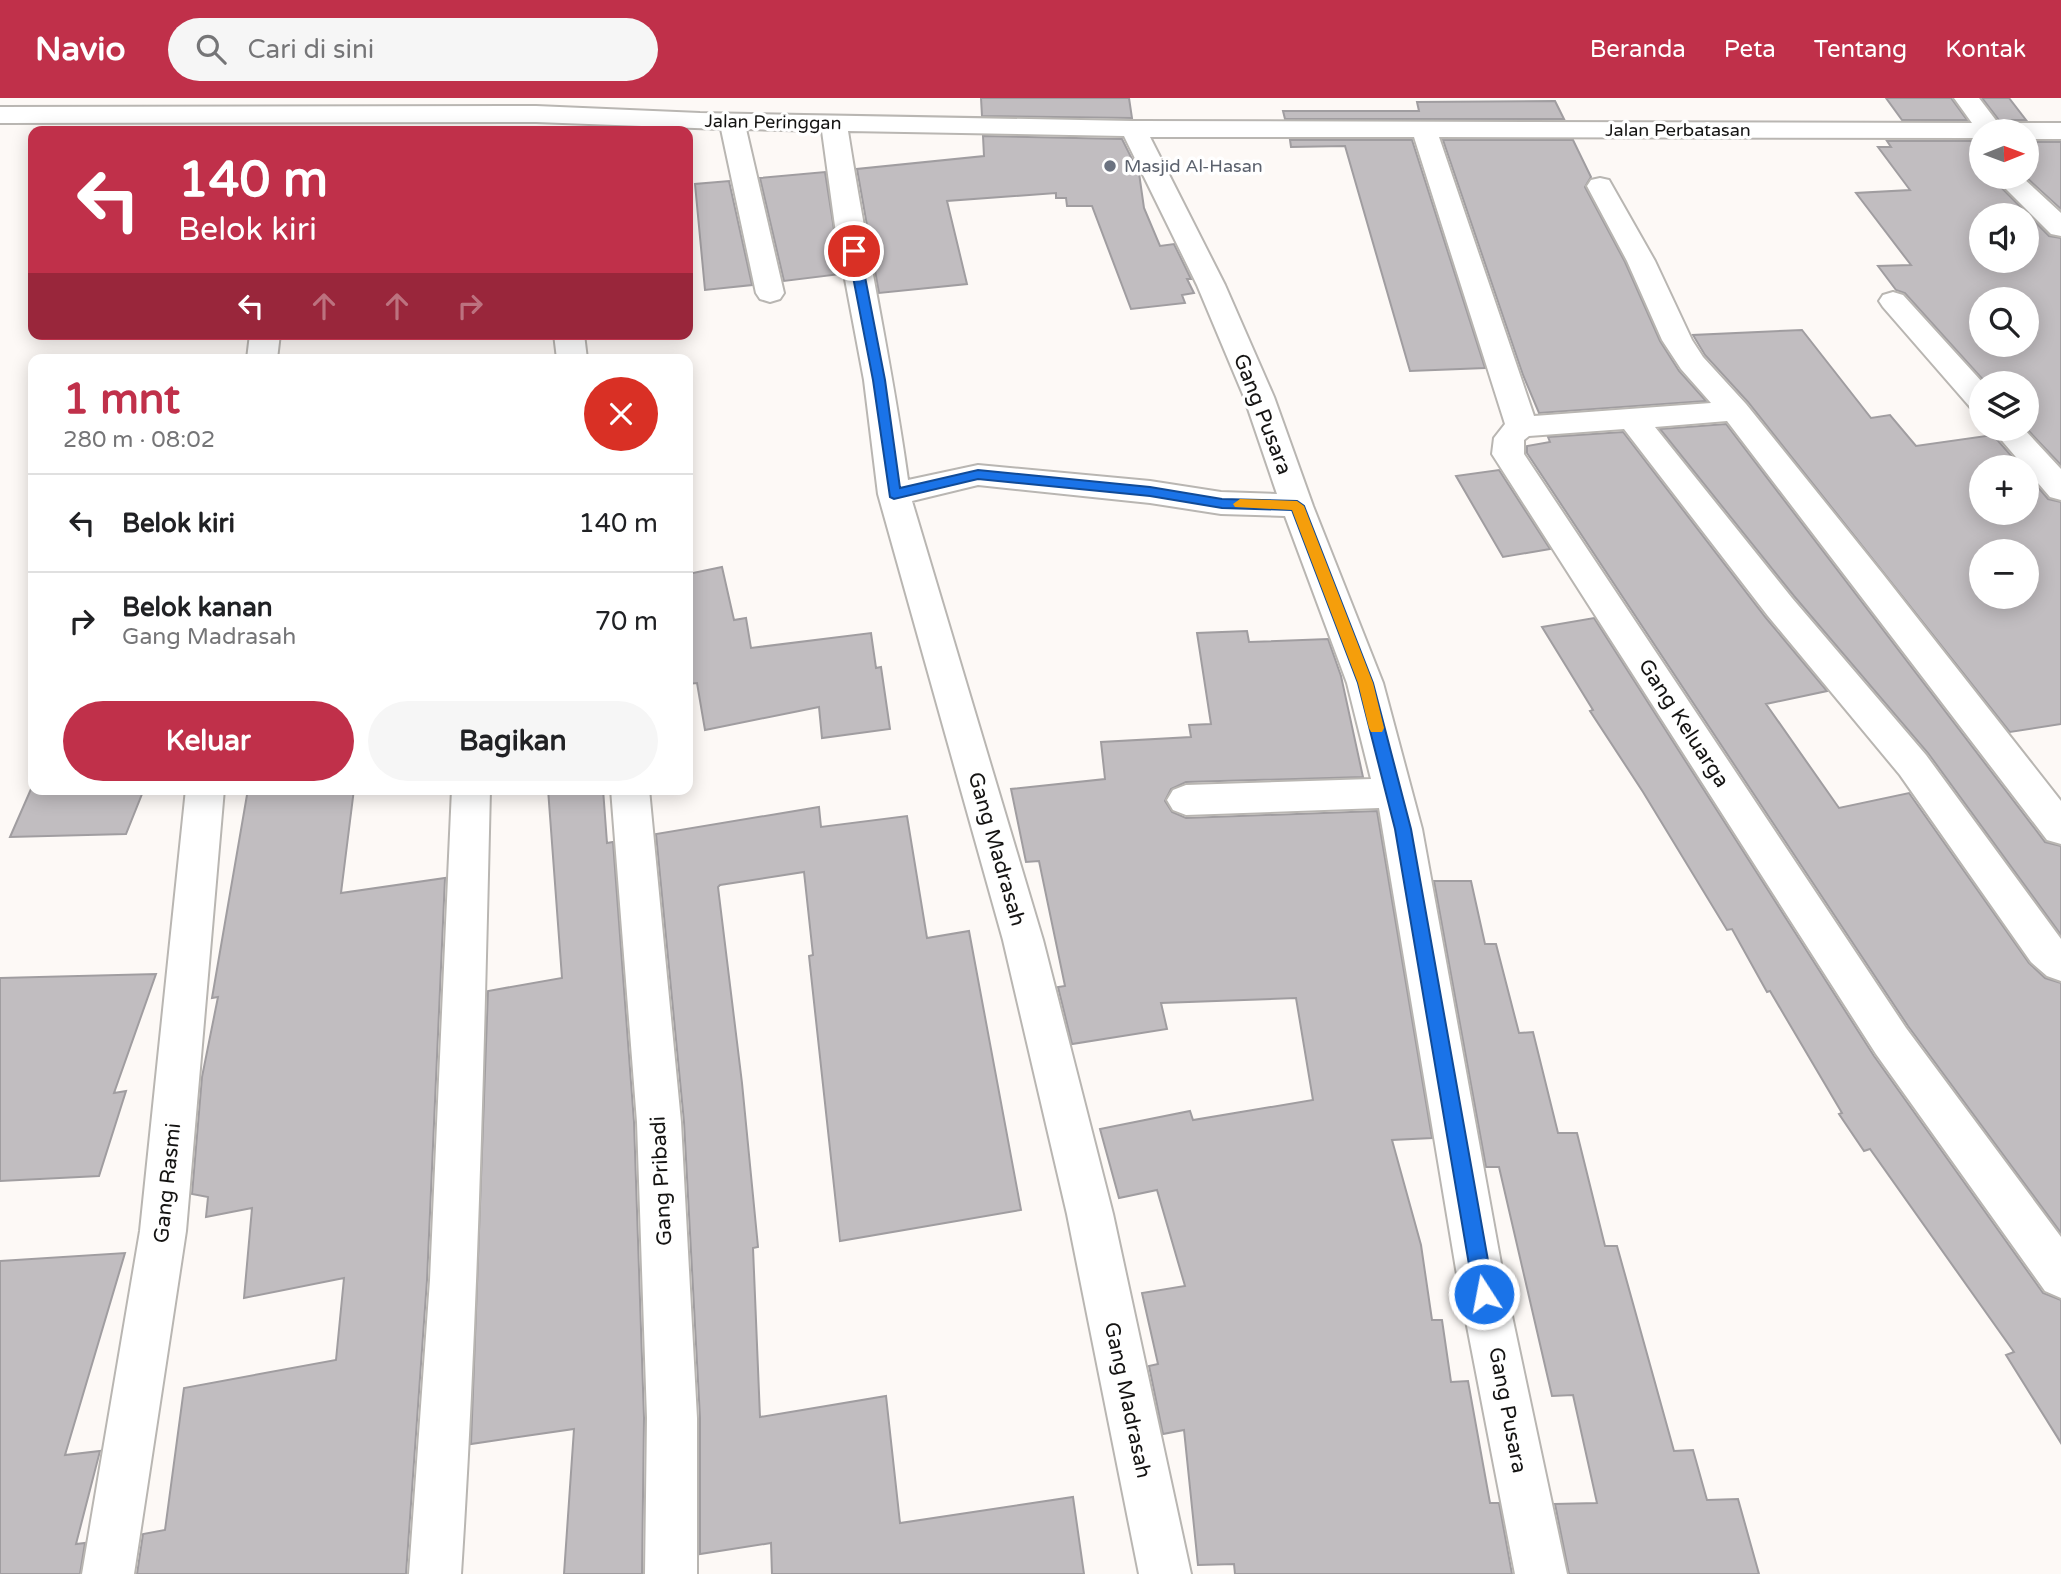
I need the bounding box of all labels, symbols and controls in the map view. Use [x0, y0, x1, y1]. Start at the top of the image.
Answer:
search box [168, 18, 658, 81]
text: Navio [35, 30, 126, 69]
icon: search [192, 30, 230, 68]
text: Cari di sini [248, 34, 374, 65]
text: Beranda [1590, 35, 1686, 64]
text: Peta [1724, 35, 1776, 64]
text: Tentang [1814, 35, 1907, 64]
text: Kontak [1945, 35, 2026, 64]
street label: Jalan Peringgan [704, 110, 842, 134]
street label: Jalan Perbatasan [1605, 119, 1751, 141]
north arrow [1969, 119, 2039, 189]
map controls [1969, 119, 2039, 609]
text: 140 m [178, 151, 328, 210]
icon: left [63, 154, 154, 245]
place label: Masjid Al-Hasan [1124, 155, 1263, 177]
marker: Masjid Al-Hasan [1102, 158, 1118, 174]
button: sound [1969, 203, 2039, 273]
text: Belok kiri [178, 211, 317, 249]
pin [824, 221, 884, 281]
icon: arrive [835, 232, 873, 270]
icon: left [232, 287, 270, 325]
icon: ahead [305, 287, 343, 325]
icon: ahead [378, 287, 416, 325]
icon: right [451, 287, 489, 325]
button: search [1969, 287, 2039, 357]
street label: Gang Pusara [1228, 350, 1297, 478]
button: layers [1969, 371, 2039, 441]
text: 1 mnt [63, 374, 180, 425]
button: close [584, 377, 658, 451]
text: 280 m · 08:02 [63, 426, 215, 454]
button: + [1969, 455, 2039, 525]
icon: left [63, 504, 101, 542]
text: Belok kiri [122, 508, 235, 539]
text: 140 m [578, 508, 658, 539]
button: − [1969, 539, 2039, 609]
text: Belok kanan [122, 592, 273, 623]
icon: right [63, 602, 101, 640]
text: 70 m [595, 606, 658, 637]
text: Gang Madrasah [122, 623, 296, 651]
street label: Gang Keluarga [1633, 655, 1734, 792]
button: Keluar [63, 701, 354, 781]
button: Bagikan [368, 701, 658, 781]
street label: Gang Madrasah [963, 769, 1030, 929]
street label: Gang Pribadi [646, 1115, 677, 1247]
street label: Gang Rasmi [149, 1122, 186, 1244]
position arrow [1447, 1257, 1521, 1331]
street label: Gang Madrasah [1099, 1320, 1156, 1480]
street label: Gang Pusara [1483, 1345, 1532, 1475]

